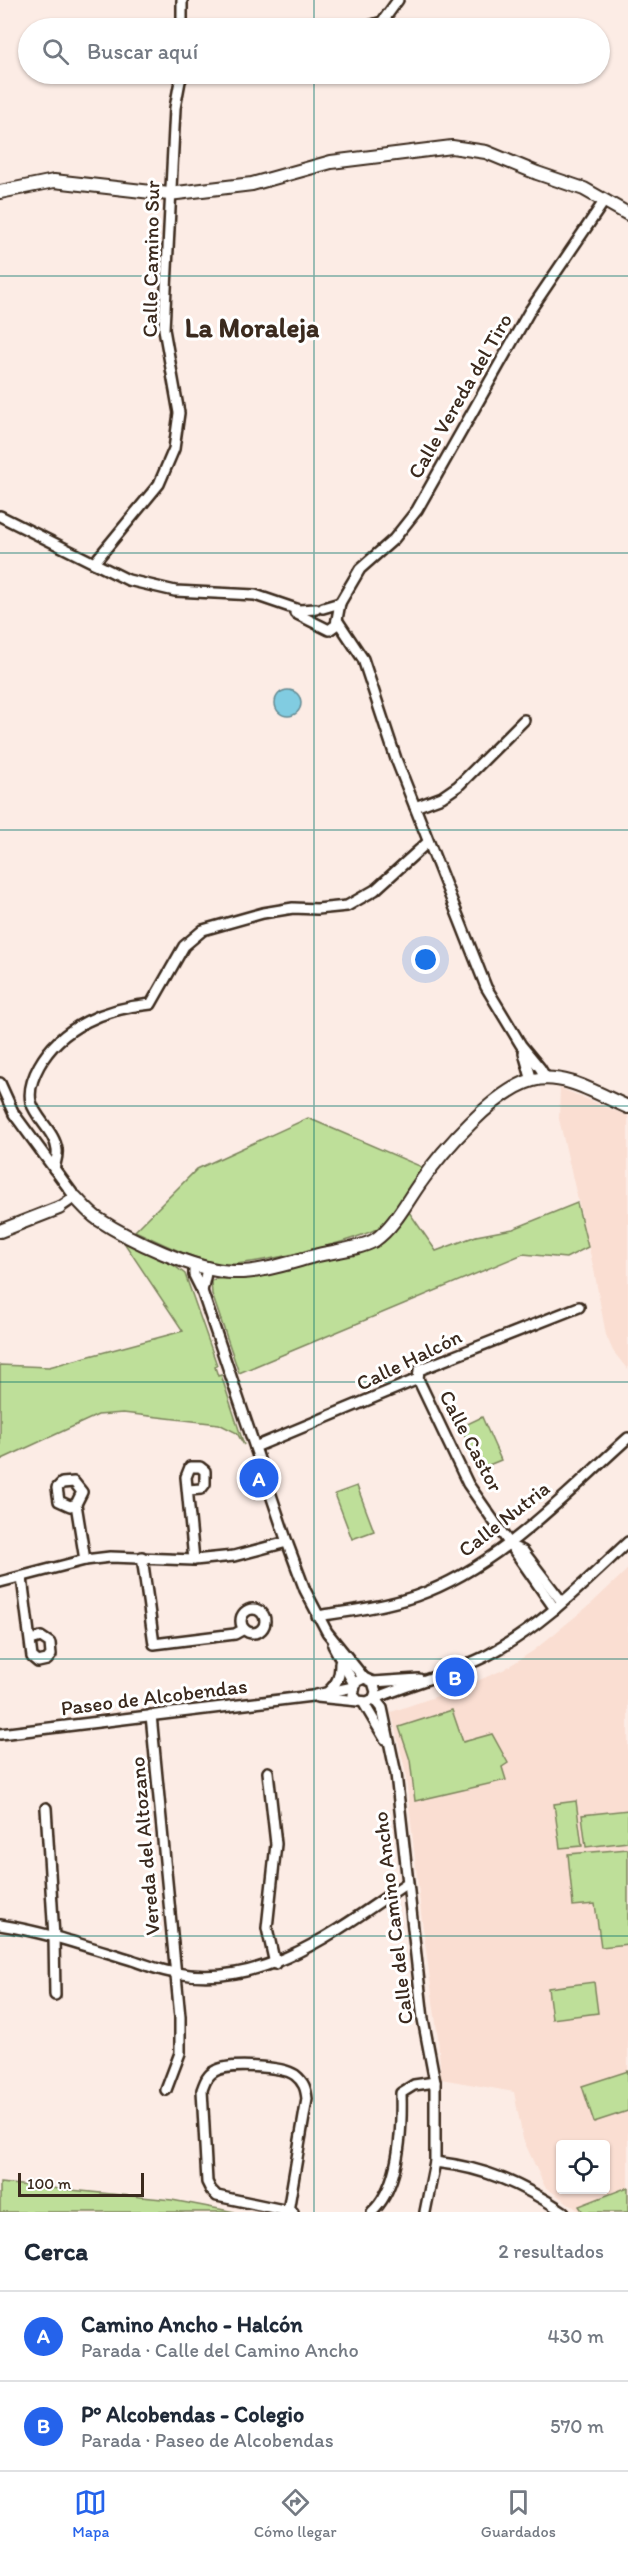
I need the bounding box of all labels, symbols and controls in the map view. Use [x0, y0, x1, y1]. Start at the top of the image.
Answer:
search box [18, 18, 610, 84]
icon: search [39, 35, 72, 68]
text: Buscar aquí [87, 38, 198, 65]
street label: Calle Camino Sur [137, 180, 164, 338]
street label: Calle Vereda del Tiro [402, 309, 517, 483]
district label: La Moraleja [185, 311, 320, 344]
your location [411, 945, 440, 974]
street label: Calle Halcón [352, 1323, 466, 1396]
street label: Calle Castor [434, 1386, 509, 1496]
pin: A [240, 1456, 278, 1500]
street label: Calle Nutria [453, 1475, 554, 1562]
pin: B [436, 1654, 474, 1700]
street label: Paseo de Alcobendas [59, 1673, 249, 1720]
street label: Vereda del Altozano [124, 1756, 165, 1936]
street label: Calle del Camino Ancho [367, 1810, 418, 2026]
map controls [556, 2140, 610, 2194]
button: locate [556, 2140, 610, 2194]
scale bar [18, 2170, 144, 2198]
text: 100 m [27, 2174, 71, 2193]
text: Cerca [24, 2235, 88, 2267]
text: 2 resultados [498, 2239, 604, 2263]
text: Camino Ancho - Halcón [81, 2311, 303, 2338]
text: A [37, 2324, 50, 2348]
text: 430 m [547, 2324, 604, 2348]
text: Parada · Calle del Camino Ancho [81, 2338, 359, 2362]
text: Pº Alcobendas - Colegio [81, 2401, 304, 2428]
text: B [37, 2414, 50, 2438]
text: 570 m [550, 2414, 604, 2438]
text: Parada · Paseo de Alcobendas [81, 2428, 334, 2452]
tab: Mapa [72, 2486, 109, 2541]
tab: Cómo llegar [254, 2486, 337, 2541]
tab: Guardados [481, 2486, 556, 2541]

